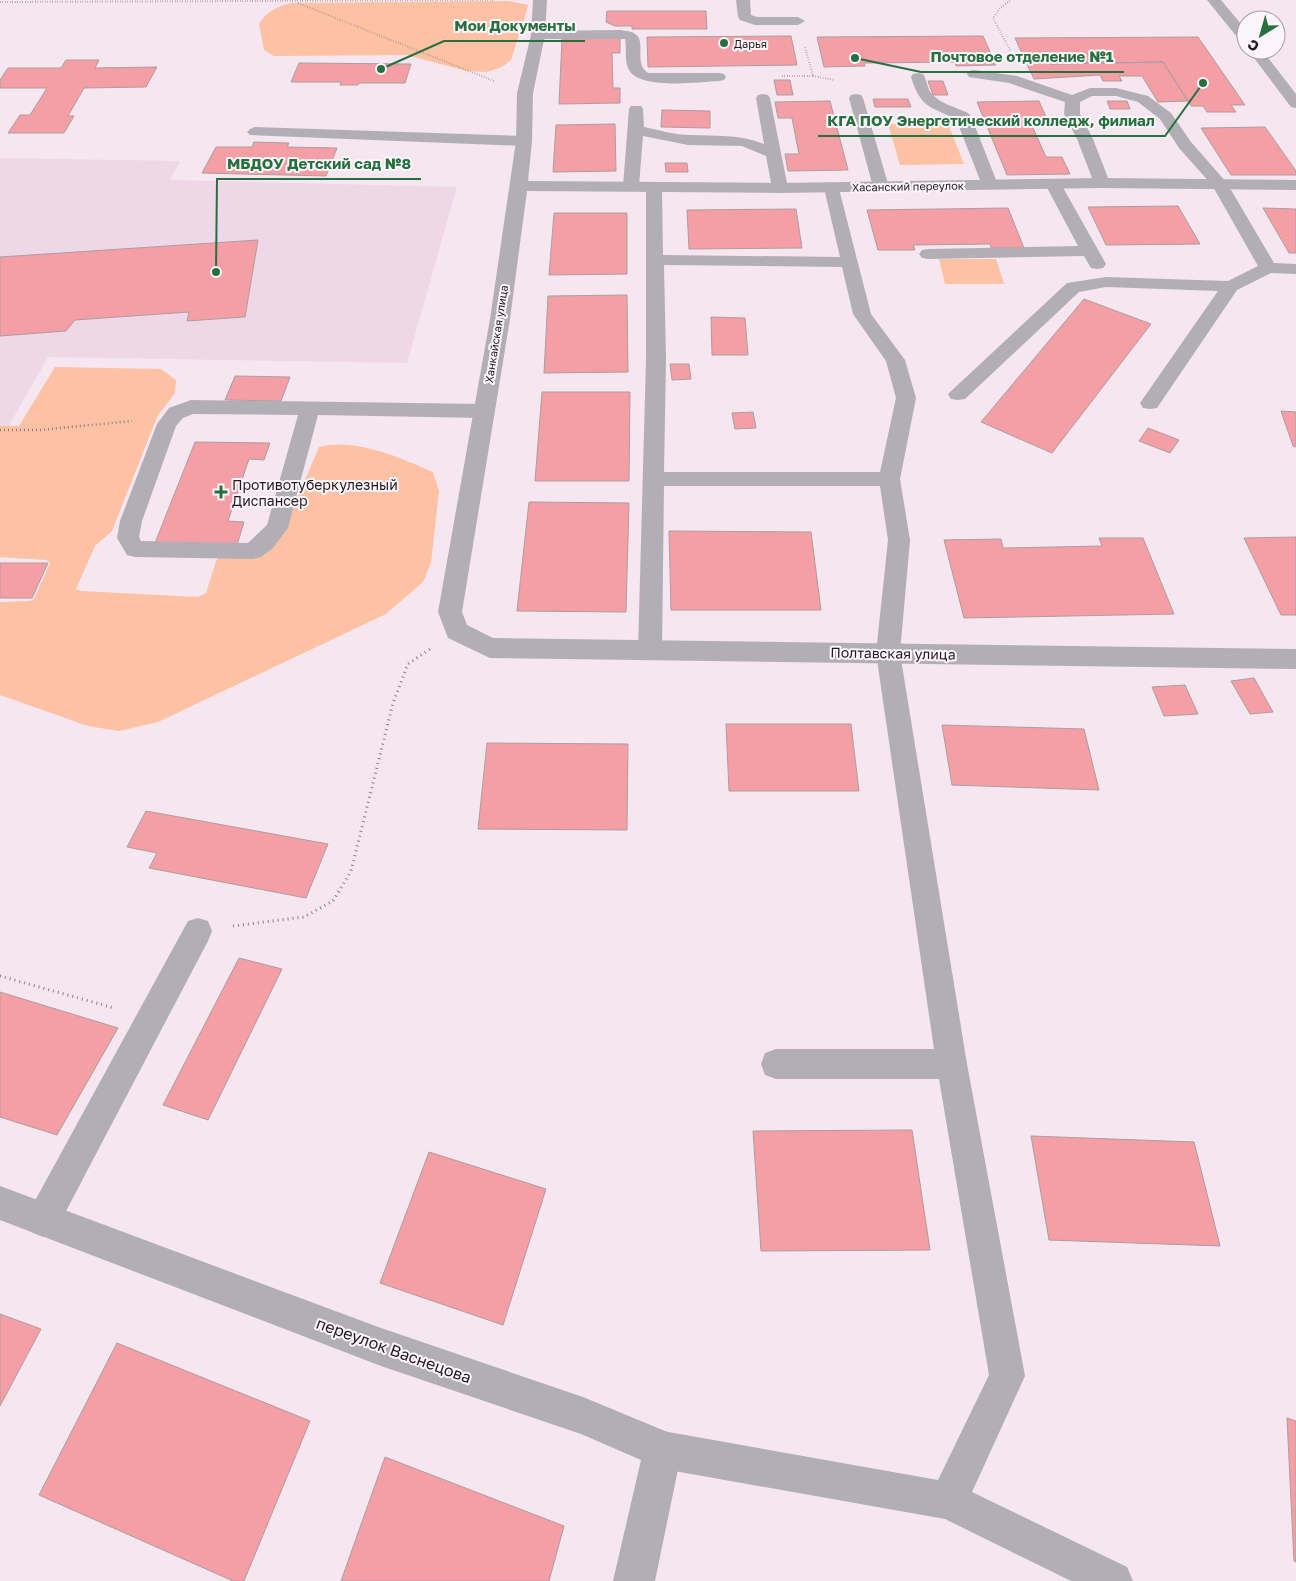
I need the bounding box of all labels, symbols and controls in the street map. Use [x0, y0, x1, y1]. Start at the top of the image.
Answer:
north arrow [1236, 10, 1286, 60]
callout: Мои Документы [444, 11, 585, 41]
text: Мои Документы [454, 16, 576, 34]
text: С [1244, 36, 1262, 56]
marker: Дарья [718, 37, 730, 49]
place label: Дарья [734, 37, 767, 50]
callout: Почтовое отделение №1 [921, 42, 1124, 72]
text: Почтовое отделение №1 [930, 47, 1114, 65]
callout: КГА ПОУ Энергетический колледж, филиал [818, 106, 1165, 136]
text: КГА ПОУ Энергетический колледж, филиал [827, 111, 1155, 129]
callout: МБДОУ Детский сад №8 [217, 149, 421, 179]
text: МБДОУ Детский сад №8 [227, 154, 411, 172]
street label: Хасанский переулок [852, 179, 965, 193]
street label: Ханкайская улица [482, 284, 510, 384]
place label: Противотуберкулезный Диспансер [232, 476, 398, 509]
marker: Противотуберкулезный Диспансер [214, 485, 228, 499]
street label: Полтавская улица [830, 643, 956, 663]
street label: переулок Васнецова [314, 1313, 474, 1387]

